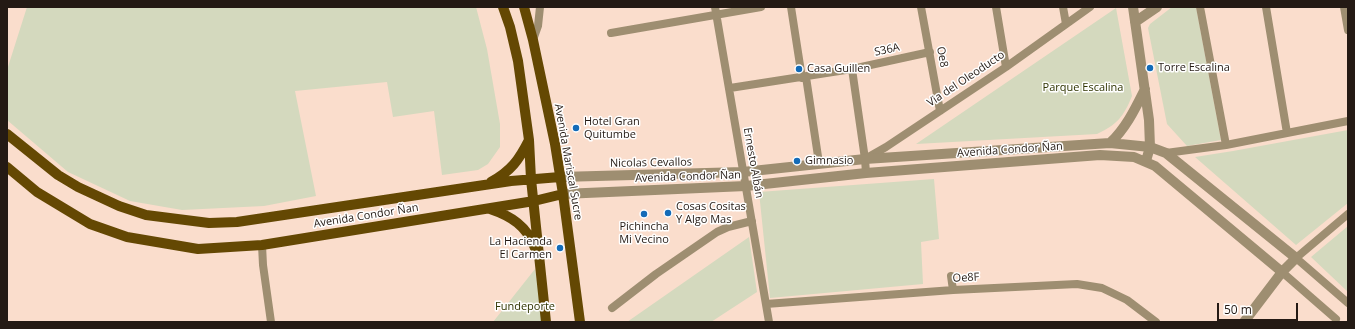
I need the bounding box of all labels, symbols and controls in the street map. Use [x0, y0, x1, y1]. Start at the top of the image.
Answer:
street label: S36A [873, 41, 901, 59]
street label: Oe8 [934, 46, 950, 68]
street label: Via del Oleoducto [925, 48, 1007, 110]
place label: Torre Escalina [1158, 61, 1230, 75]
place label: Casa Guillen [807, 62, 870, 76]
marker: Torre Escalina [1145, 63, 1155, 73]
marker: Casa Guillen [794, 64, 804, 74]
park label: Parque Escalina [1043, 81, 1123, 95]
street label: Avenida Mariscal Sucre [551, 103, 585, 221]
place label: Hotel Gran Quitumbe [584, 115, 640, 141]
marker: Hotel Gran Quitumbe [571, 123, 581, 133]
street label: Ernesto Albán [740, 127, 766, 199]
street label: Avenida Condor Ñan [957, 140, 1063, 160]
place label: Gimnasio [805, 154, 853, 168]
street label: Nicolas Cevallos [610, 156, 692, 170]
marker: Gimnasio [792, 156, 802, 166]
street label: Avenida Condor Ñan [635, 169, 741, 185]
place label: Cosas Cositas Y Algo Mas [676, 200, 746, 226]
street label: Avenida Condor Ñan [313, 201, 419, 231]
marker: Cosas Cositas Y Algo Mas [663, 208, 673, 218]
marker: Pichincha Mi Vecino [639, 209, 649, 219]
place label: Pichincha Mi Vecino [619, 220, 669, 246]
place label: La Hacienda El Carmen [489, 235, 552, 261]
marker: La Hacienda El Carmen [555, 243, 565, 253]
street label: Oe8F [952, 271, 980, 285]
scale bar [1219, 295, 1300, 321]
park label: Fundeporte [495, 300, 555, 314]
text: 50 m [1224, 301, 1252, 318]

